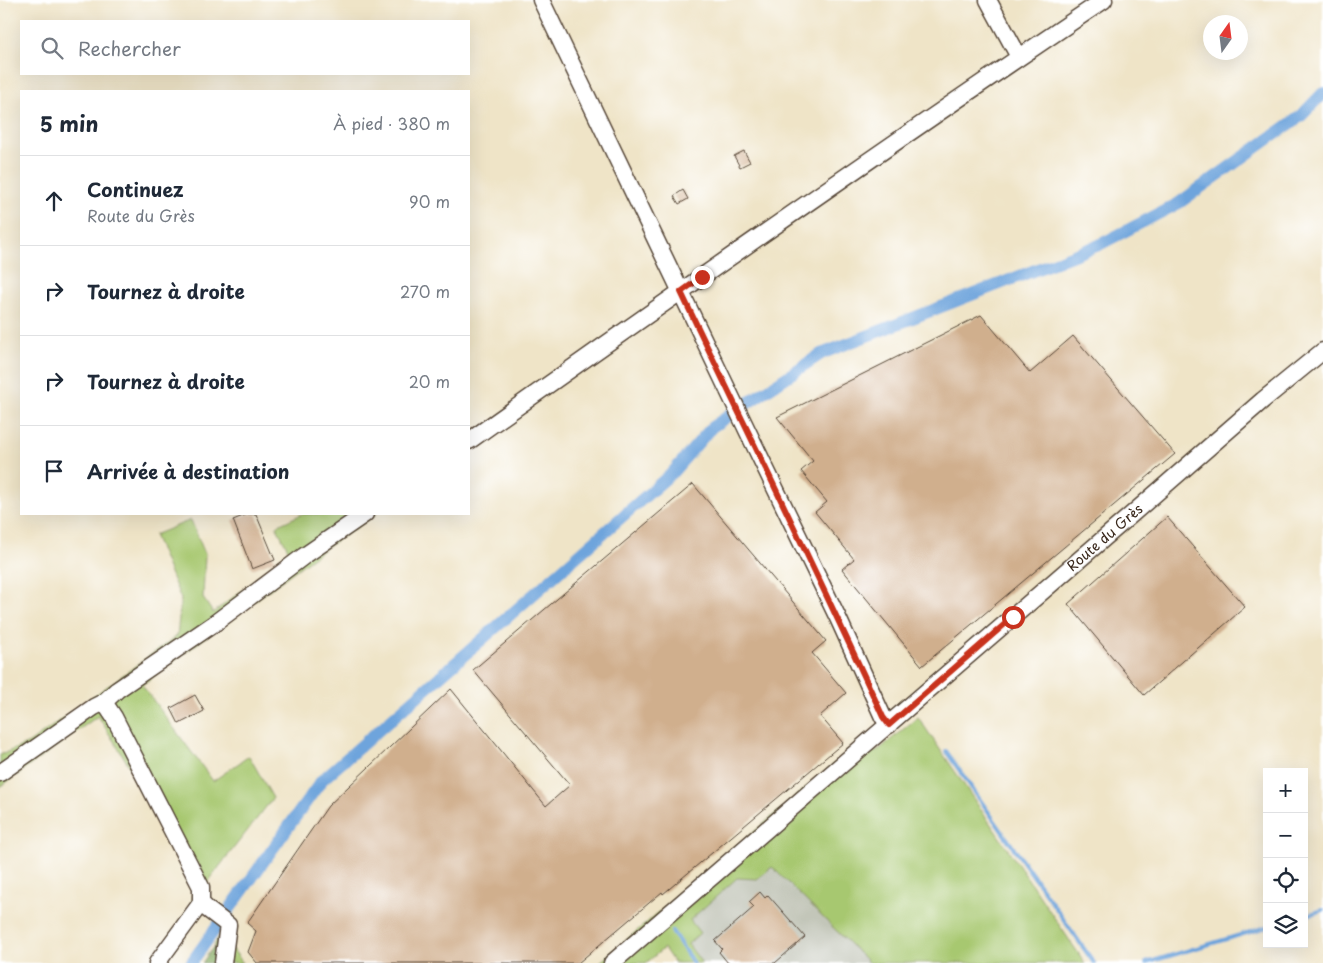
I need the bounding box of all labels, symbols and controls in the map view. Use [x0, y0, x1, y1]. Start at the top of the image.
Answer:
north arrow [1203, 15, 1248, 60]
search box [20, 20, 470, 75]
icon: search [38, 34, 66, 62]
text: Rechercher [78, 34, 181, 62]
text: 5 min [40, 107, 98, 139]
text: À pied · 380 m [333, 111, 450, 135]
text: Continuez [87, 175, 184, 203]
icon: ahead [40, 187, 68, 215]
text: 90 m [409, 189, 450, 213]
text: Route du Grès [87, 203, 195, 227]
route end [691, 266, 714, 289]
icon: right [40, 277, 68, 305]
text: Tournez à droite [87, 277, 245, 305]
text: 270 m [400, 279, 450, 303]
icon: right [40, 367, 68, 395]
text: Tournez à droite [87, 367, 245, 395]
text: 20 m [409, 369, 450, 393]
icon: arrive [40, 457, 68, 485]
text: Arrivée à destination [87, 457, 290, 485]
street label: Route du Grès [1062, 498, 1147, 576]
route start [1002, 606, 1025, 629]
map controls [1263, 768, 1308, 948]
button: + [1263, 768, 1308, 813]
button: − [1263, 813, 1308, 858]
button: locate [1263, 858, 1308, 903]
button: layers [1263, 903, 1308, 948]

